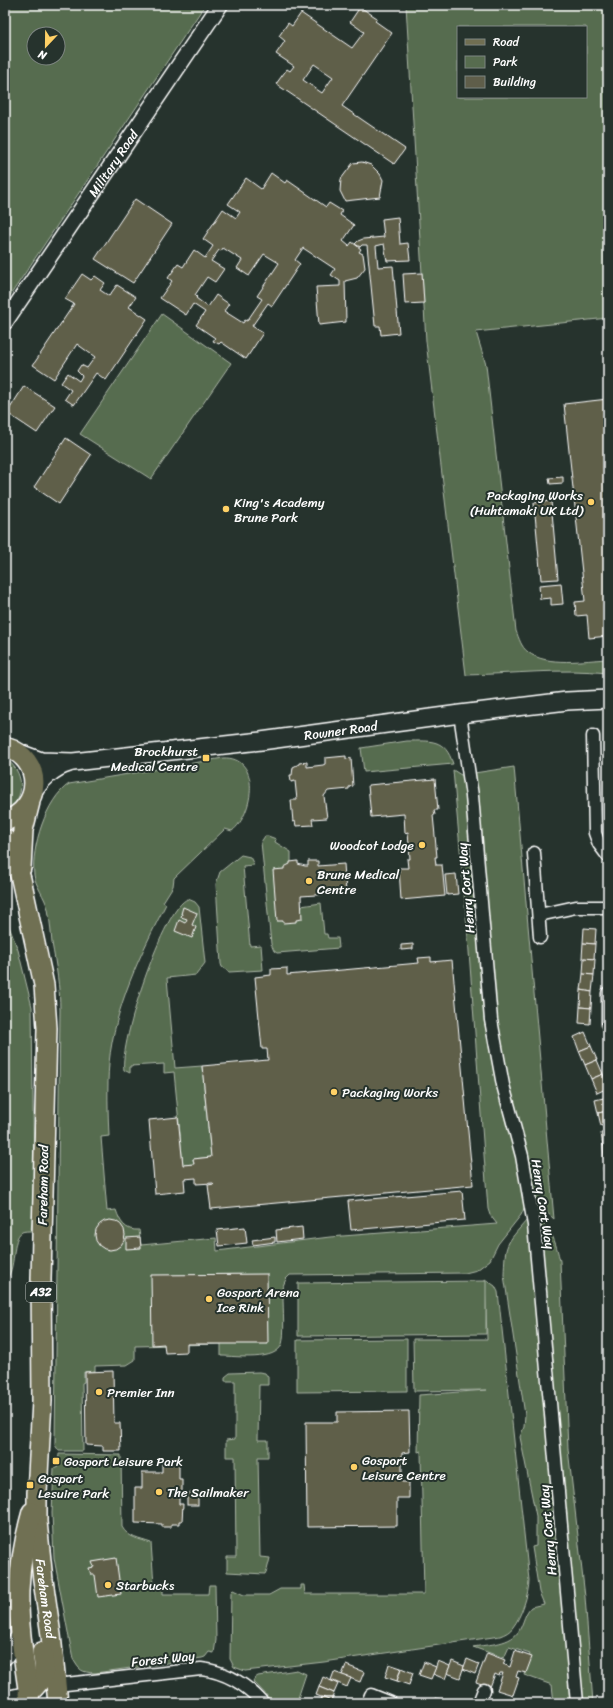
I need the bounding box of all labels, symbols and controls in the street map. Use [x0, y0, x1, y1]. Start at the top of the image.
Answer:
north arrow [26, 26, 66, 66]
legend [457, 26, 587, 98]
text: Road [493, 31, 520, 53]
text: N [35, 44, 50, 65]
text: Park [493, 51, 518, 73]
text: Building [493, 71, 536, 93]
street label: Military Road [82, 124, 145, 201]
place label: Packaging Works (Huhtamaki UK Ltd) [470, 484, 584, 522]
place label: King's Academy Brune Park [234, 491, 325, 529]
marker: Packaging Works (Huhtamaki UK Ltd) [586, 497, 596, 507]
marker: King's Academy Brune Park [221, 504, 231, 514]
street label: Rowner Road [303, 714, 380, 747]
place label: Brockhurst Medical Centre [111, 740, 198, 778]
marker: Brockhurst Medical Centre [201, 753, 211, 763]
place label: Woodcot Lodge [330, 834, 414, 857]
marker: Woodcot Lodge [417, 840, 427, 850]
street label: Henry Cort Way [451, 841, 481, 934]
place label: Brune Medical Centre [317, 863, 399, 901]
marker: Brune Medical Centre [304, 876, 314, 886]
place label: Packaging Works [342, 1081, 438, 1104]
marker: Packaging Works [329, 1087, 339, 1097]
street label: Fareham Road [31, 1144, 55, 1225]
street label: Henry Cort Way [525, 1157, 562, 1251]
place label: Gosport Arena Ice Rink [216, 1281, 300, 1319]
road number: A32 [26, 1282, 56, 1302]
marker: Gosport Arena Ice Rink [204, 1294, 214, 1304]
place label: Premier Inn [107, 1381, 175, 1404]
marker: Premier Inn [94, 1387, 104, 1397]
place label: Gosport Leisure Centre [362, 1449, 446, 1487]
place label: Gosport Leisure Park [64, 1450, 183, 1473]
marker: Gosport Leisure Park [51, 1456, 61, 1466]
marker: Gosport Leisure Centre [349, 1462, 359, 1472]
place label: Gosport Lesuire Park [38, 1467, 109, 1505]
marker: Gosport Lesuire Park [25, 1480, 35, 1490]
place label: The Sailmaker [167, 1481, 249, 1504]
street label: Henry Cort Way [533, 1483, 563, 1576]
marker: The Sailmaker [154, 1487, 164, 1497]
street label: Fareham Road [29, 1557, 63, 1641]
place label: Starbucks [116, 1574, 175, 1597]
marker: Starbucks [103, 1580, 113, 1590]
street label: Forest Way [130, 1644, 196, 1674]

